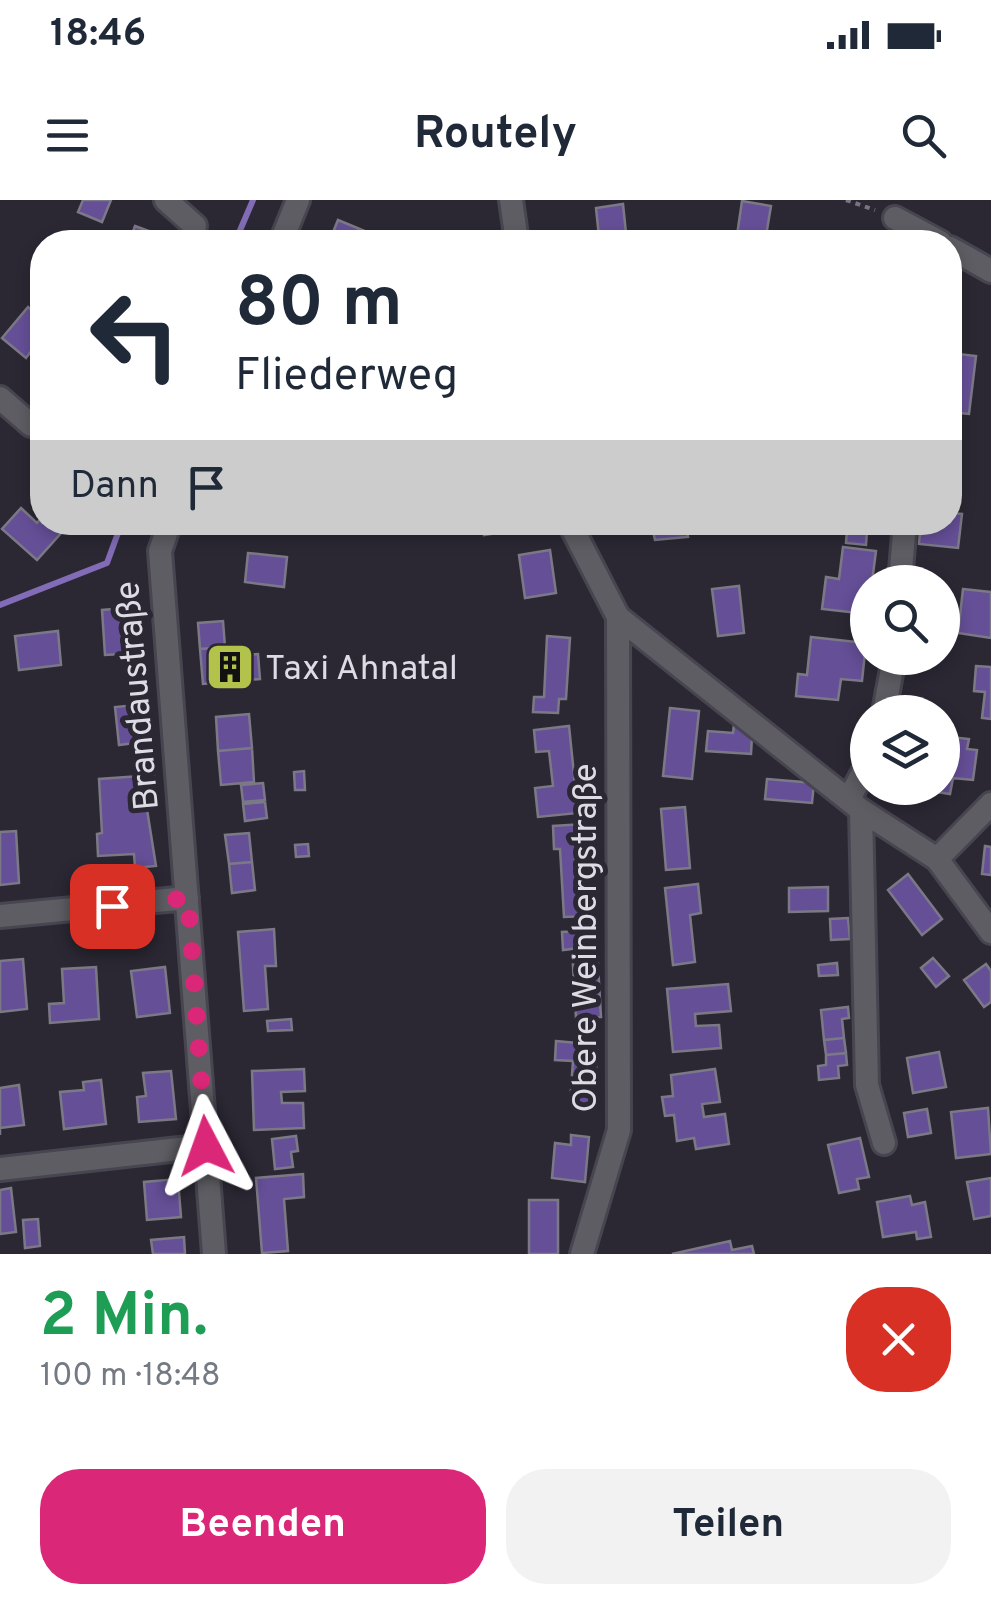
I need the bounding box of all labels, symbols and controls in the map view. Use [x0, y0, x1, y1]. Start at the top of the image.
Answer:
text: 18:46 [50, 11, 146, 60]
text: Routely [414, 107, 577, 164]
icon: menu [40, 108, 95, 163]
icon: search [896, 108, 951, 163]
text: 80 m [235, 262, 403, 351]
icon: left [70, 270, 200, 400]
text: Fliederweg [235, 349, 458, 406]
icon: arrive [179, 460, 234, 515]
text: Dann [70, 463, 159, 512]
map controls [850, 565, 960, 805]
button: search [850, 565, 960, 675]
street label: Brandaustraße [107, 579, 171, 812]
building icon: Taxi Ahnatal [204, 641, 256, 693]
place label: Taxi Ahnatal [265, 648, 458, 692]
button: layers [850, 695, 960, 805]
street label: Obere Weinbergstraße [565, 763, 609, 1113]
pin [70, 864, 155, 949]
icon: arrive [85, 879, 140, 934]
position arrow [154, 1094, 258, 1198]
text: 2 Min. [40, 1281, 208, 1357]
button: close [846, 1287, 951, 1392]
text: 100 m · 18:48 [40, 1357, 221, 1397]
button: Beenden [40, 1469, 486, 1584]
button: Teilen [506, 1469, 951, 1584]

